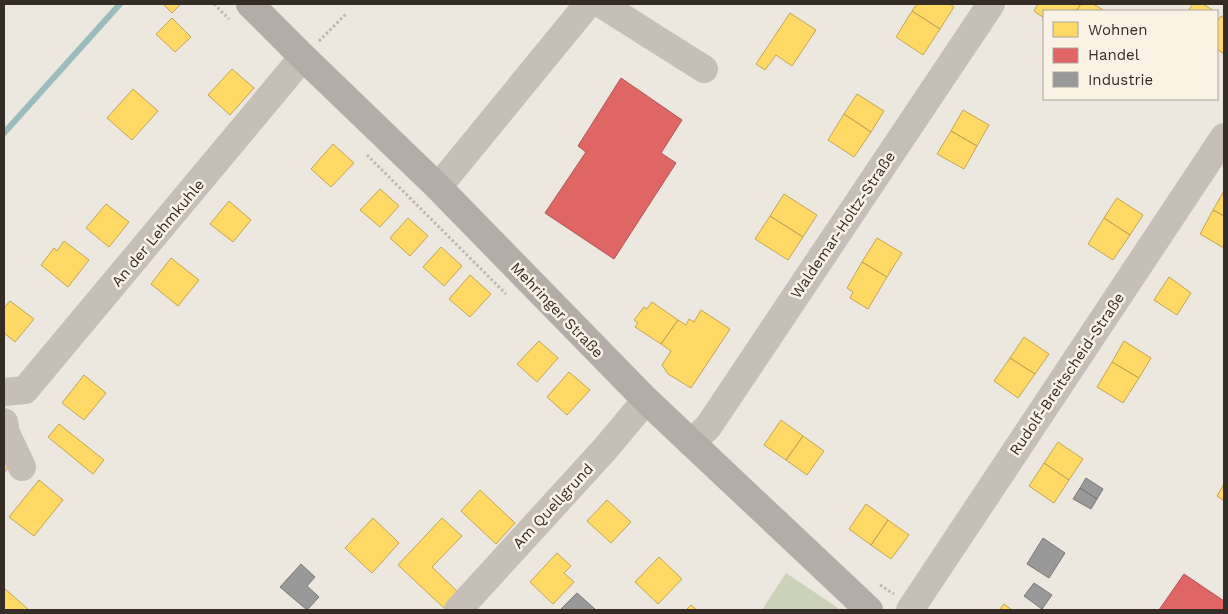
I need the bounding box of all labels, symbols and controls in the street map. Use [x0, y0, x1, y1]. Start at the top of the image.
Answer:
legend [1043, 10, 1218, 100]
text: Wohnen [1088, 21, 1147, 39]
text: Handel [1088, 46, 1140, 64]
text: Industrie [1088, 71, 1153, 89]
street label: Waldemar-Holtz-Straße [787, 148, 899, 302]
street label: An der Lehmkuhle [108, 176, 208, 290]
street label: Mehringer Straße [507, 259, 607, 361]
street label: Rudolf-Breitscheid-Straße [1006, 289, 1128, 459]
street label: Am Quellgrund [509, 460, 597, 552]

